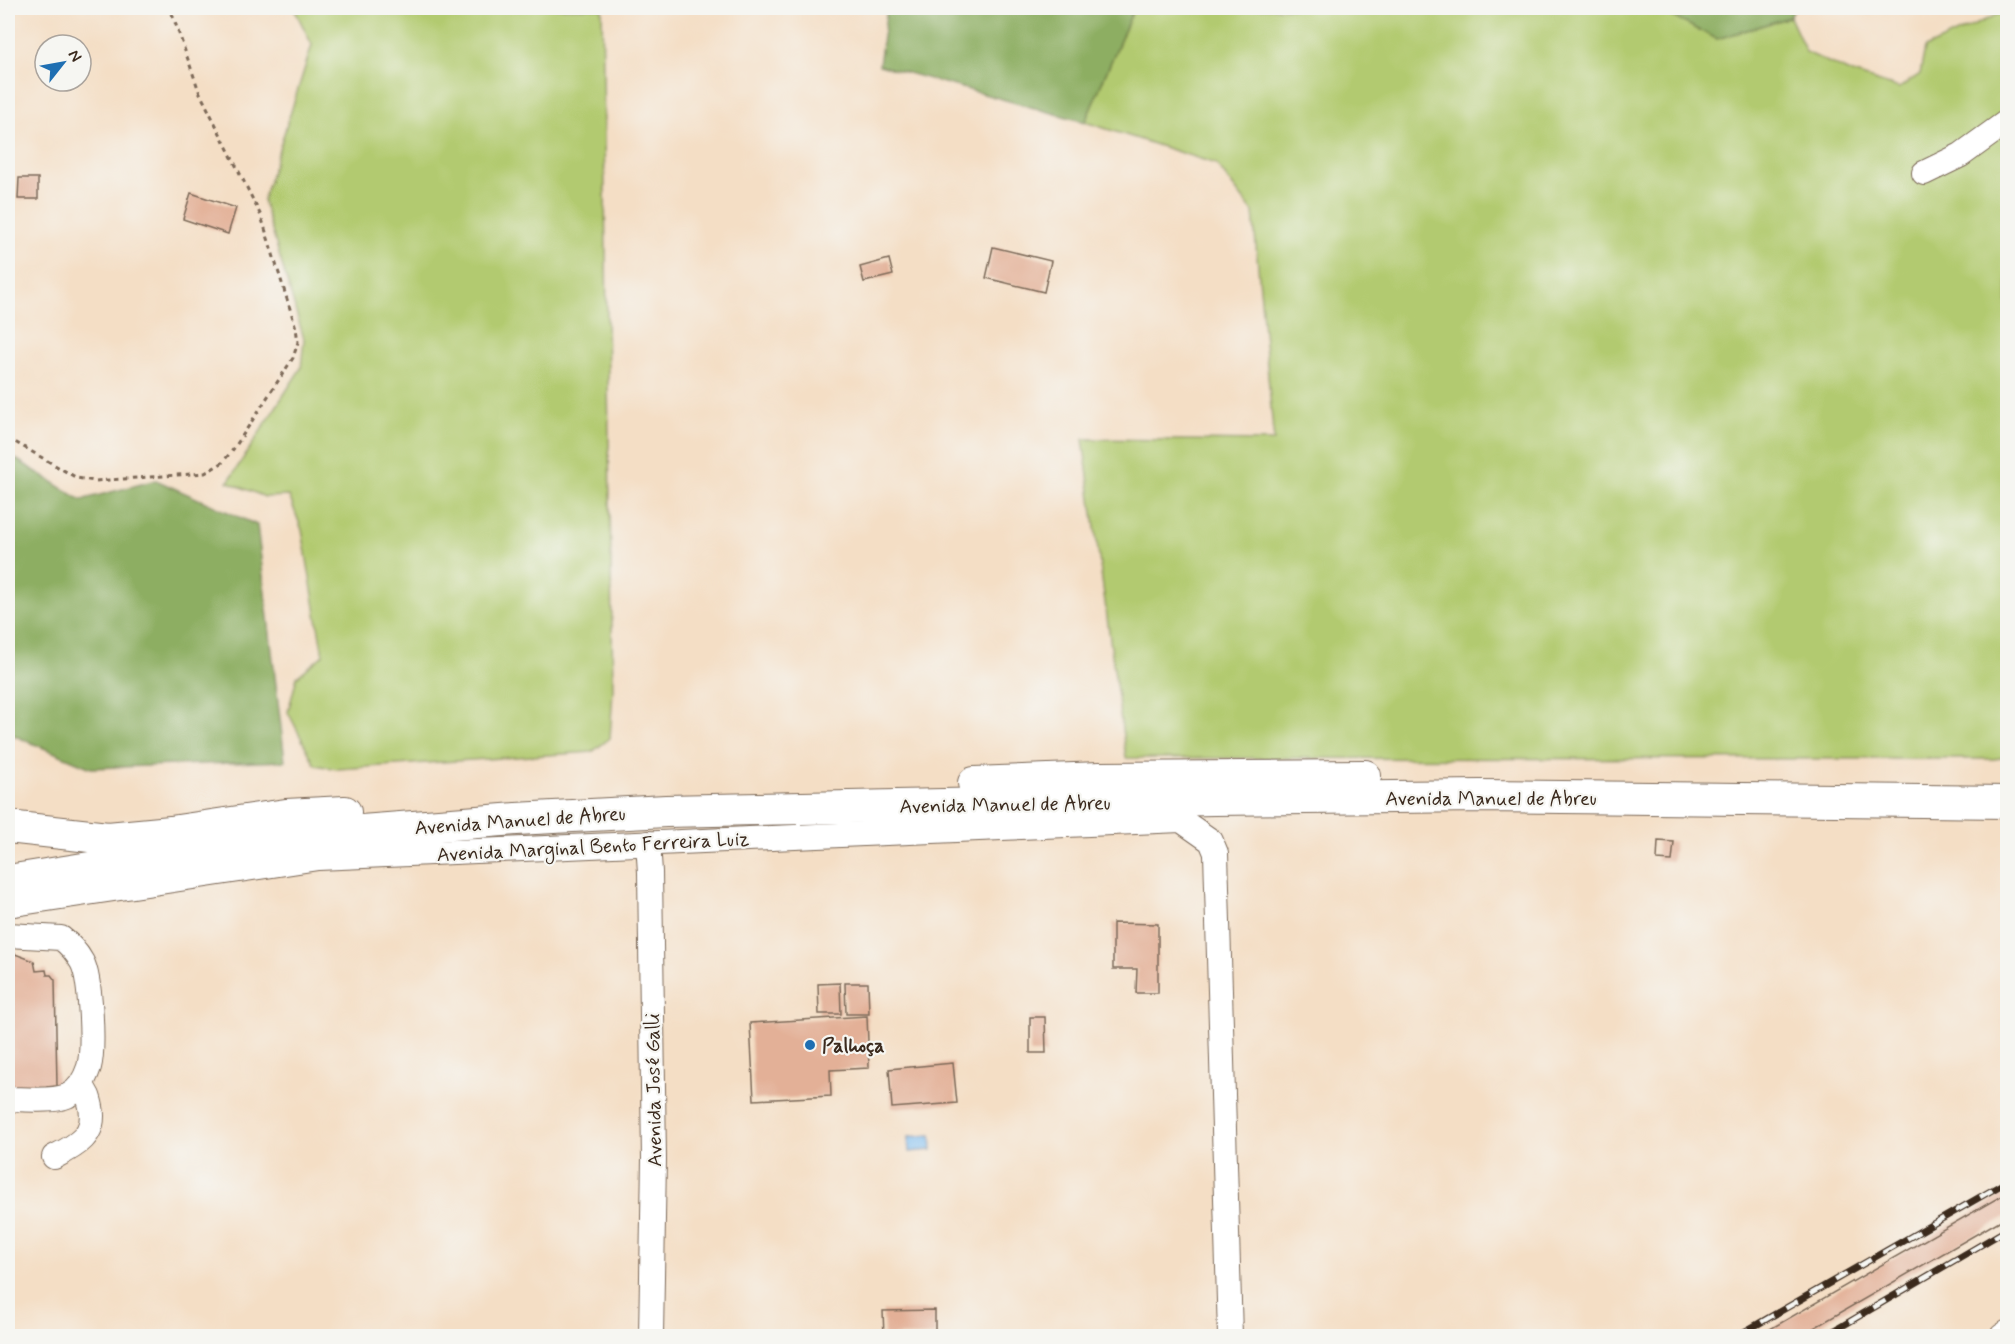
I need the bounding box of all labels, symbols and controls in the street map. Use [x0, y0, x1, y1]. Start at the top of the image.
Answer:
north arrow [33, 33, 93, 93]
text: N [63, 46, 86, 66]
street label: Avenida Manuel de Abreu [1385, 786, 1597, 813]
street label: Avenida Manuel de Abreu [899, 790, 1111, 821]
street label: Avenida Manuel de Abreu [414, 801, 627, 842]
street label: Avenida Marginal Bento Ferreira Luiz [436, 826, 750, 870]
street label: Avenida José Galli [640, 1013, 669, 1167]
place label: Palhoça [822, 1033, 884, 1060]
marker: Palhoça [803, 1038, 817, 1052]

